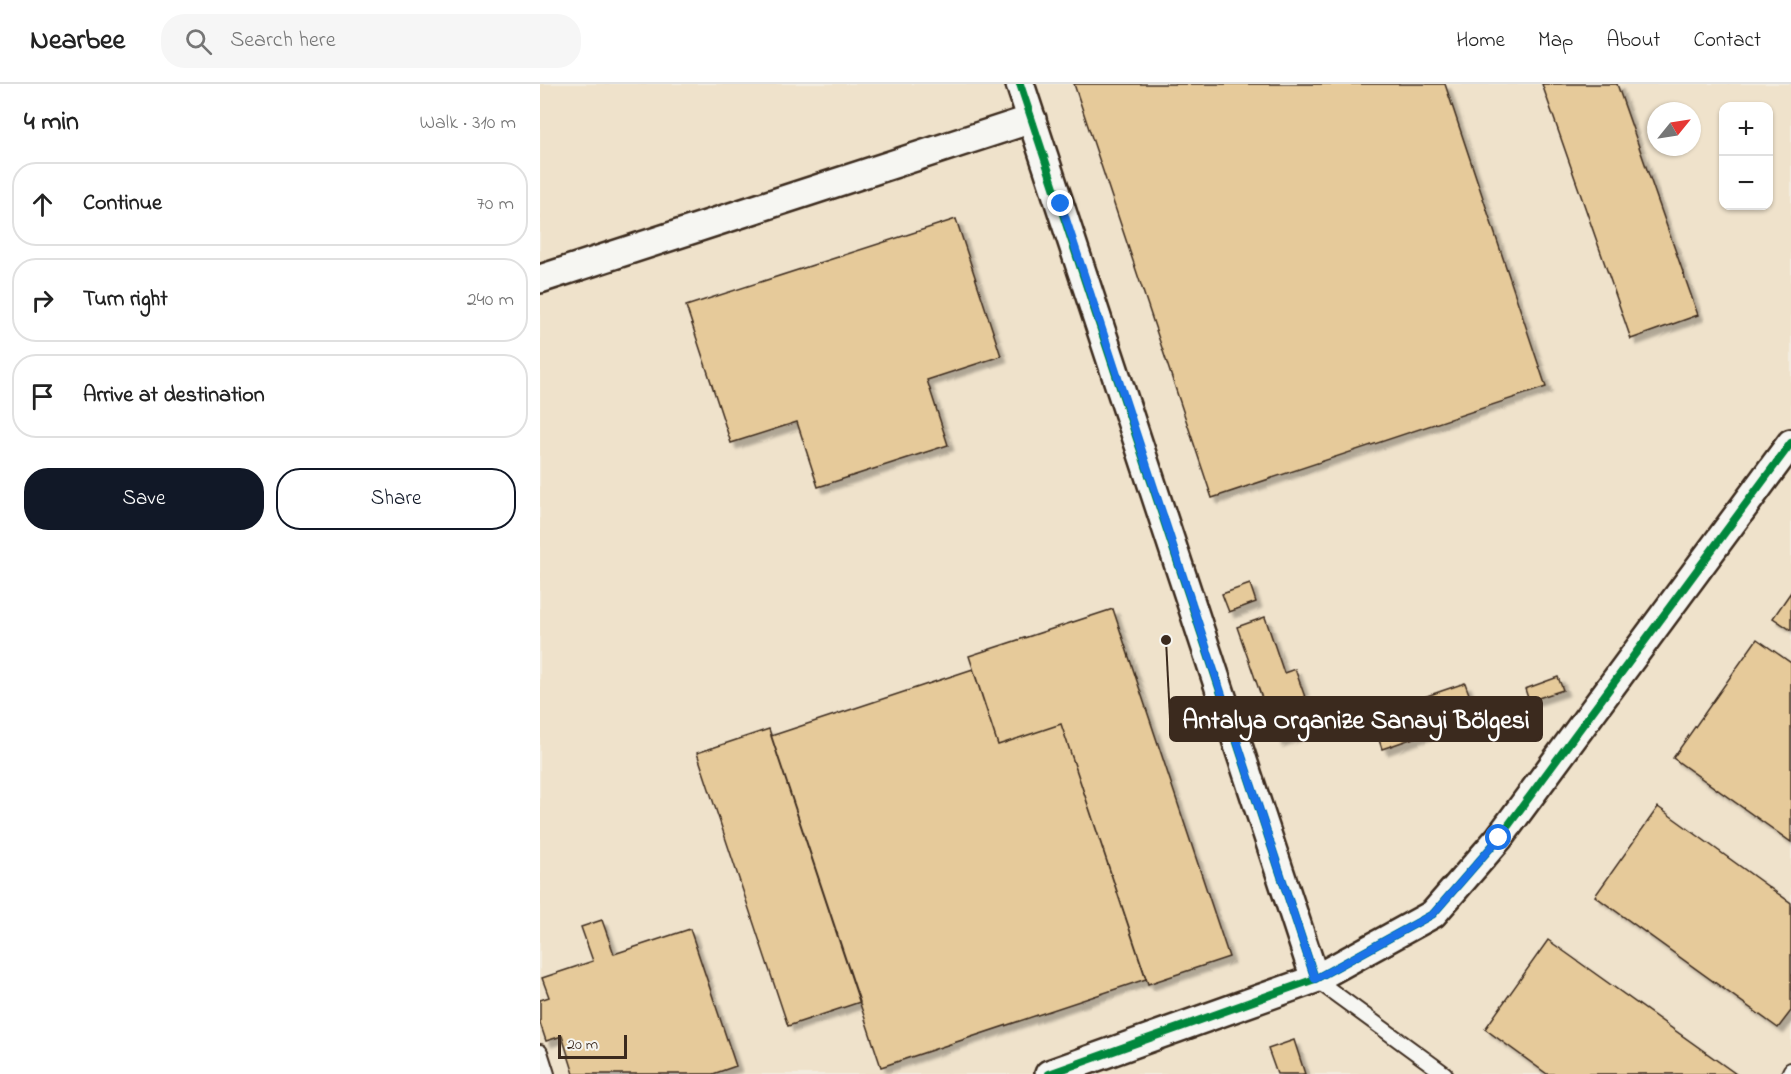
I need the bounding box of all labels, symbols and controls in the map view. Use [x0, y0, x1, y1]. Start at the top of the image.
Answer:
search box [161, 14, 581, 68]
text: Nearbee [30, 21, 125, 62]
icon: search [182, 25, 215, 58]
text: Search here [230, 25, 336, 57]
text: Home [1456, 26, 1505, 56]
text: Map [1538, 26, 1573, 56]
text: About [1606, 26, 1660, 56]
text: Contact [1693, 26, 1761, 56]
north arrow [1647, 102, 1701, 156]
map controls [1719, 102, 1773, 210]
button: + [1719, 102, 1773, 156]
text: 4 min [24, 104, 79, 142]
text: Walk · 310 m [420, 109, 516, 138]
button: − [1719, 156, 1773, 210]
icon: ahead [26, 188, 59, 221]
text: Continue [83, 188, 162, 220]
text: 70 m [477, 190, 514, 219]
route end [1047, 190, 1073, 216]
icon: right [26, 284, 59, 317]
text: Turn right [83, 284, 168, 316]
text: 240 m [467, 286, 514, 315]
icon: arrive [26, 380, 59, 413]
text: Arrive at destination [83, 380, 265, 412]
button: Save [24, 468, 264, 530]
button: Share [276, 468, 516, 530]
callout: Antalya Organize Sanayi Bölgesi [1170, 697, 1542, 741]
text: Antalya Organize Sanayi Bölgesi [1182, 703, 1530, 742]
route start [1485, 824, 1511, 850]
scale bar [558, 1032, 627, 1060]
text: 20 m [567, 1033, 598, 1057]

